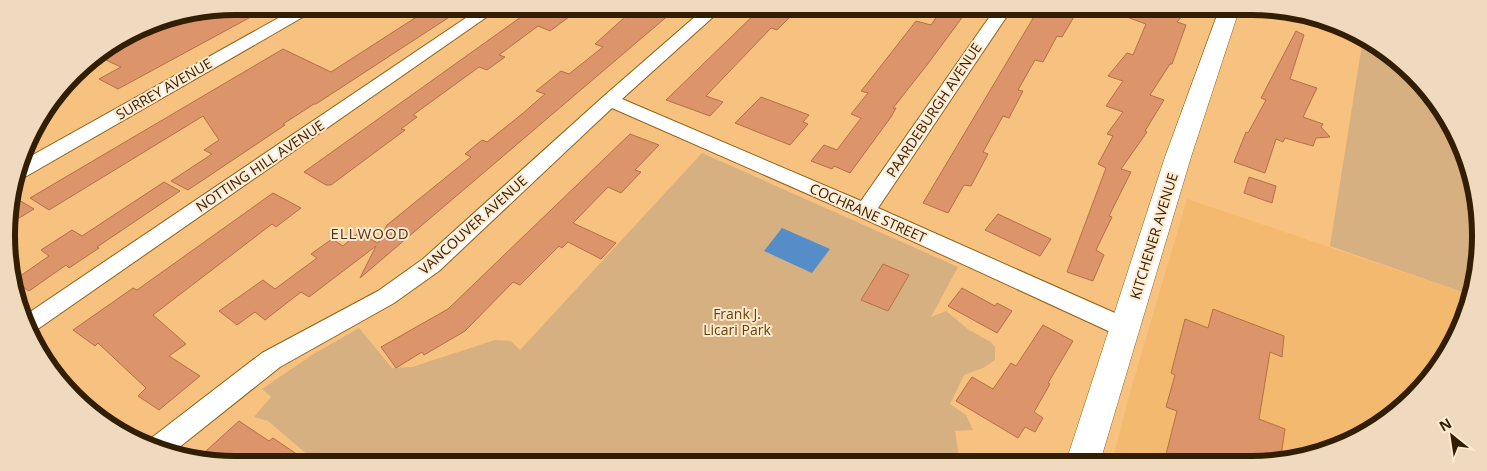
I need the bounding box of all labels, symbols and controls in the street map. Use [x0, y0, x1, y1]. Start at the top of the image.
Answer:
street label: PAARDEBURGH AVENUE [881, 39, 986, 181]
street label: SURREY AVENUE [112, 53, 215, 124]
street label: NOTTING HILL AVENUE [192, 115, 328, 216]
street label: KITCHENER AVENUE [1125, 170, 1182, 301]
street label: VANCOUVER AVENUE [414, 171, 531, 278]
street label: COCHRANE STREET [807, 178, 930, 247]
district label: ELLWOOD [330, 223, 410, 243]
park label: Frank J. Licari Park [703, 304, 771, 339]
north arrow [1427, 411, 1477, 461]
text: N [1436, 413, 1455, 435]

